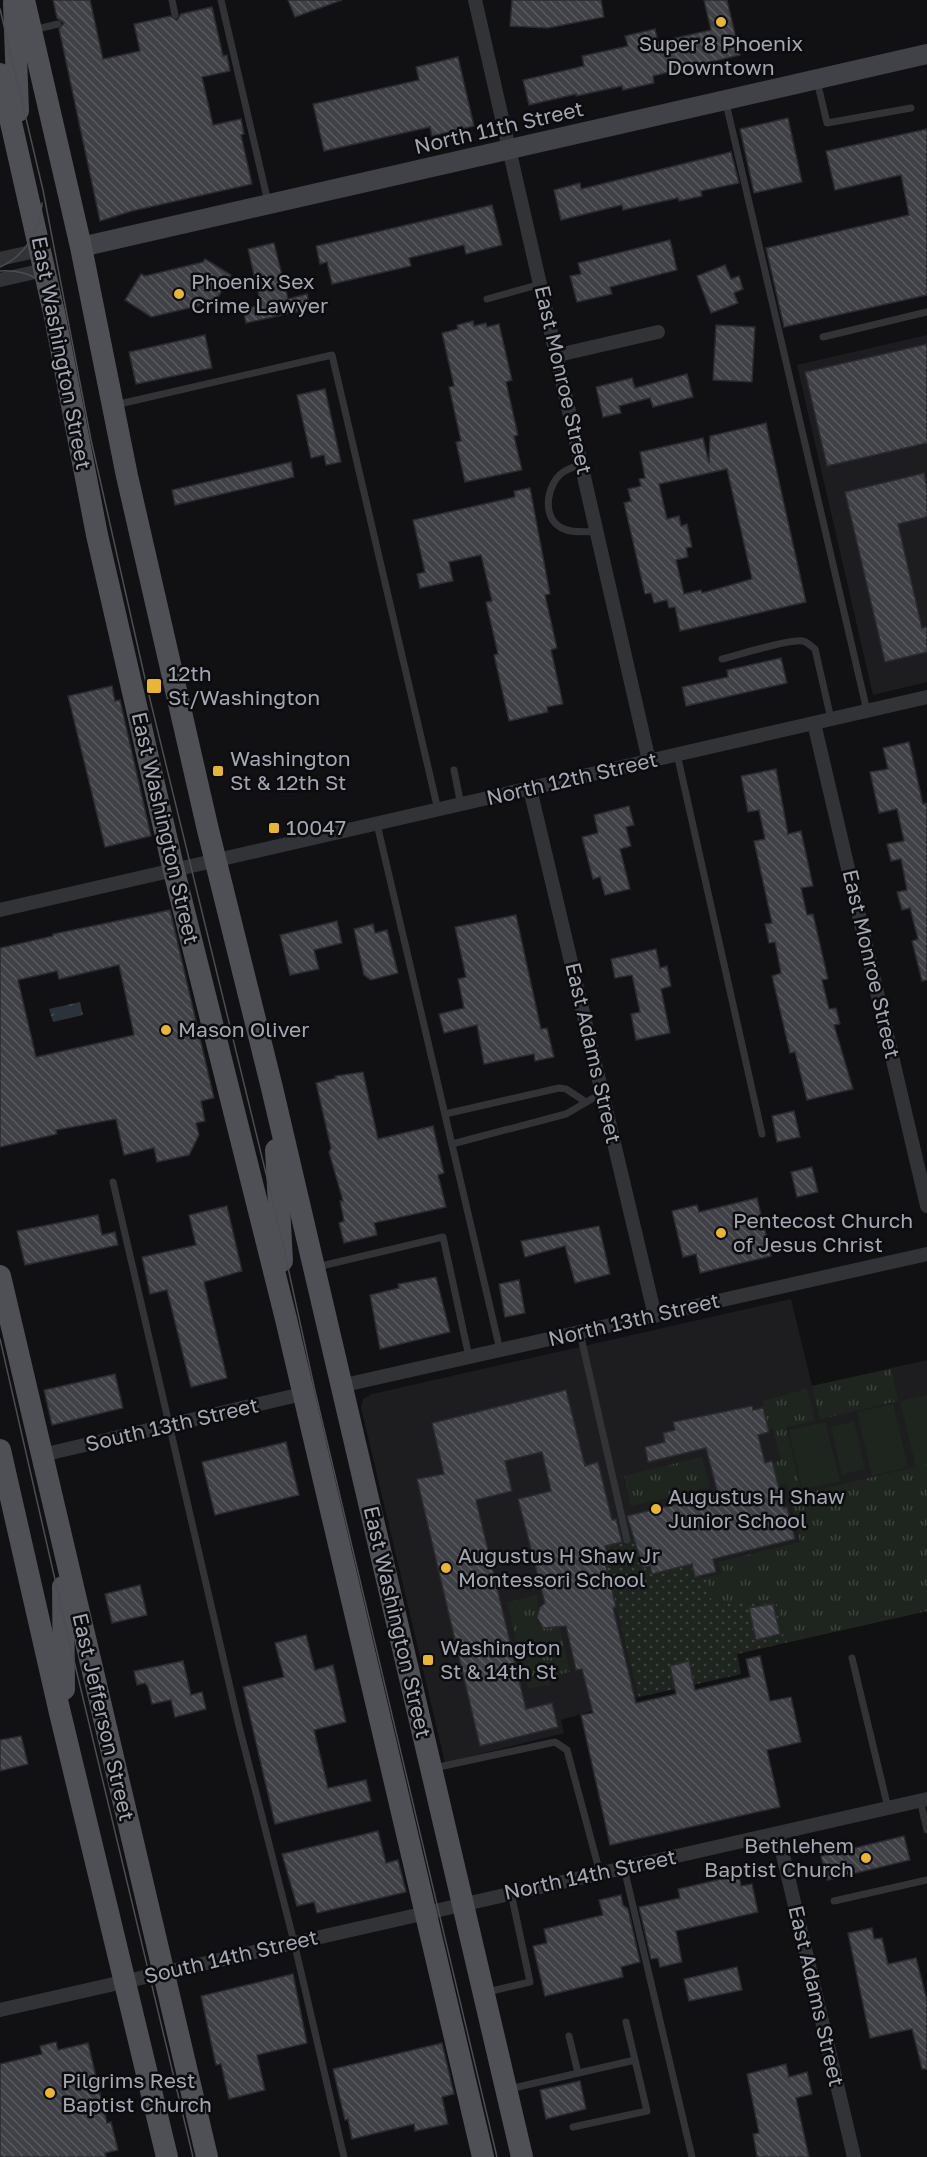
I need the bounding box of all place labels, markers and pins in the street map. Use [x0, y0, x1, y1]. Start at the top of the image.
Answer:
marker: Super 8 Phoenix Downtown [714, 15, 728, 29]
place label: Super 8 Phoenix Downtown [639, 30, 804, 80]
place label: Phoenix Sex Crime Lawyer [191, 268, 328, 318]
marker: Phoenix Sex Crime Lawyer [172, 287, 186, 301]
place label: 12th St/Washington [168, 660, 320, 710]
marker: 12th St/Washington [145, 677, 163, 695]
place label: Washington St & 12th St [230, 745, 351, 795]
marker: Washington St & 12th St [211, 764, 225, 778]
place label: 10047 [286, 814, 346, 840]
marker: 10047 [267, 821, 281, 835]
place label: Mason Oliver [178, 1016, 309, 1042]
marker: Mason Oliver [159, 1023, 173, 1037]
place label: Pentecost Church of Jesus Christ [733, 1207, 913, 1257]
marker: Pentecost Church of Jesus Christ [714, 1226, 728, 1240]
place label: Augustus H Shaw Junior School [668, 1483, 845, 1533]
marker: Augustus H Shaw Junior School [649, 1502, 663, 1516]
place label: Augustus H Shaw Jr Montessori School [458, 1542, 660, 1592]
marker: Augustus H Shaw Jr Montessori School [439, 1561, 453, 1575]
place label: Washington St & 14th St [440, 1634, 561, 1684]
marker: Washington St & 14th St [421, 1653, 435, 1667]
place label: Bethlehem Baptist Church [704, 1832, 854, 1882]
marker: Bethlehem Baptist Church [859, 1851, 873, 1865]
place label: Pilgrims Rest Baptist Church [62, 2067, 212, 2117]
marker: Pilgrims Rest Baptist Church [43, 2086, 57, 2100]

